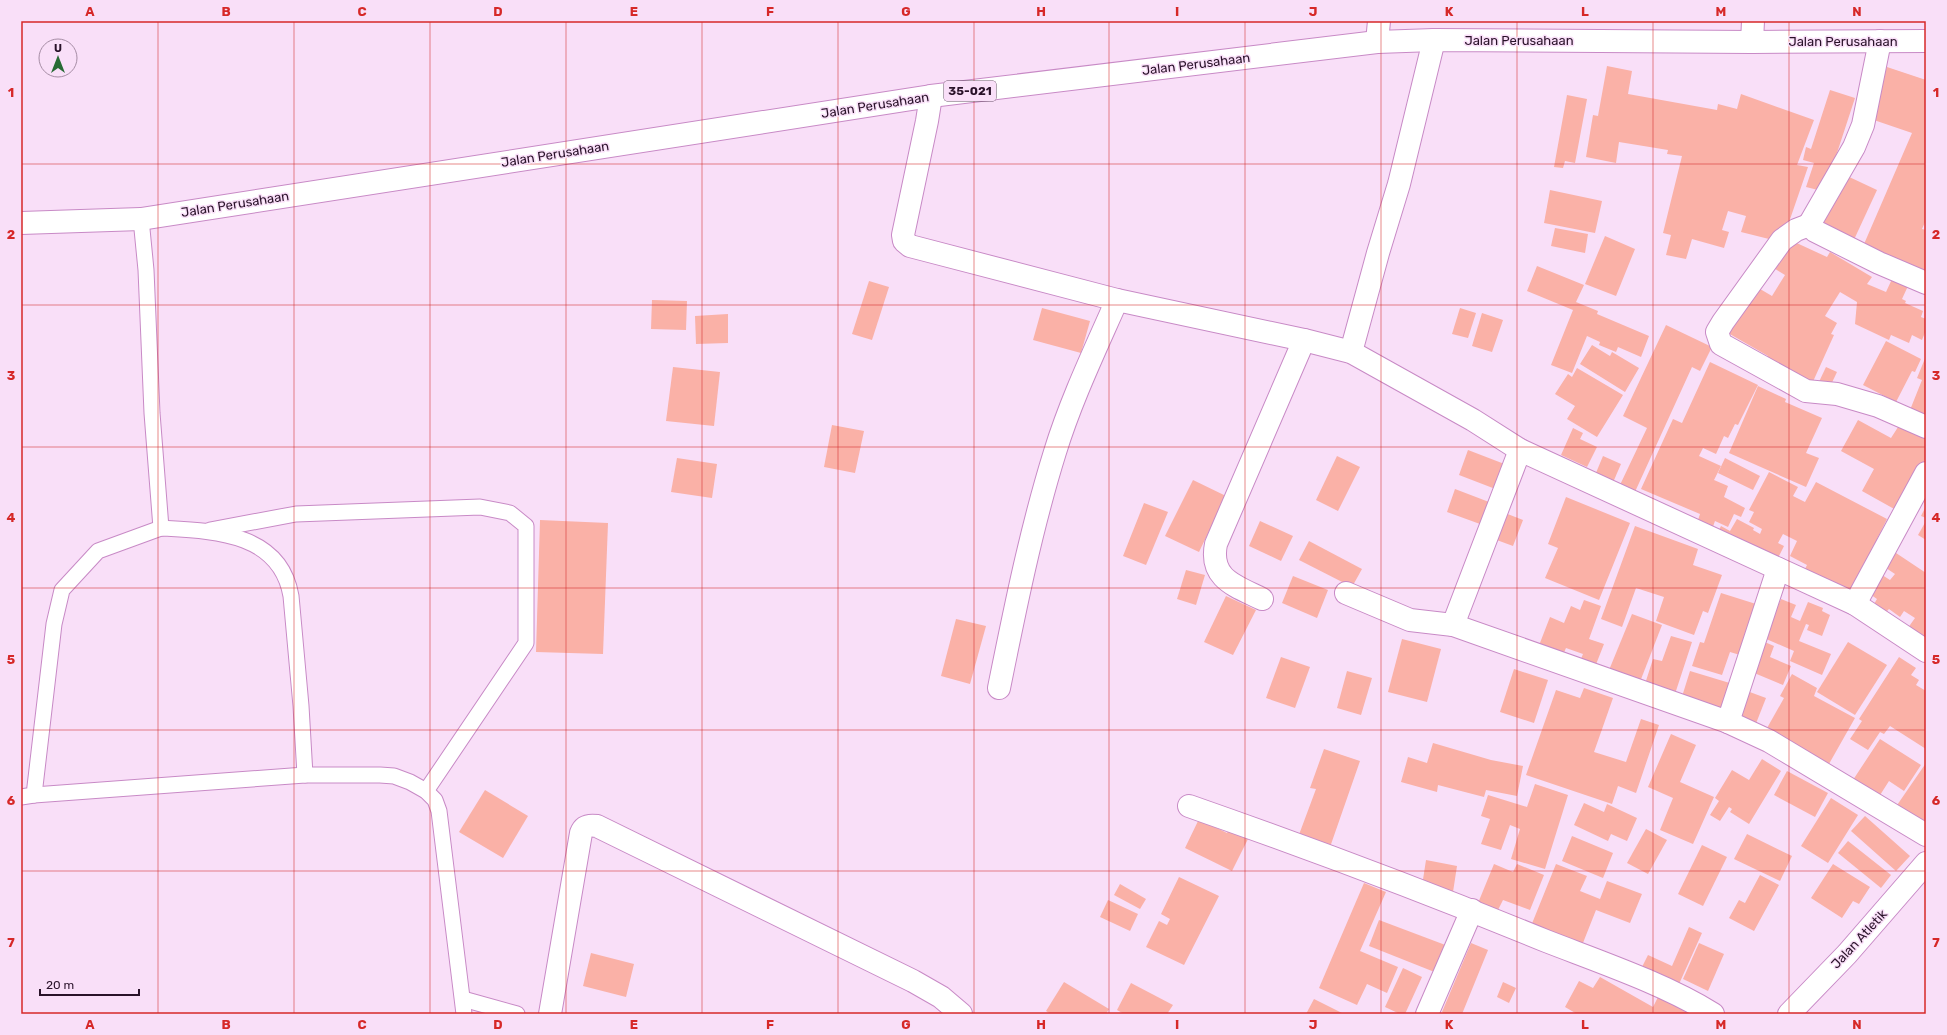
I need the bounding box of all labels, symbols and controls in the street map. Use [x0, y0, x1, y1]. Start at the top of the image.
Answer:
text: A [85, 4, 95, 19]
text: B [221, 4, 231, 19]
text: C [357, 4, 367, 19]
text: D [493, 4, 503, 19]
text: E [630, 4, 638, 19]
text: F [766, 4, 774, 19]
text: G [901, 4, 911, 19]
text: H [1036, 4, 1046, 19]
text: I [1175, 4, 1179, 19]
text: J [1309, 4, 1317, 19]
text: K [1445, 4, 1454, 19]
text: L [1581, 4, 1589, 19]
text: M [1716, 4, 1726, 19]
text: N [1852, 4, 1862, 19]
street label: Jalan Perusahaan [1464, 33, 1574, 48]
street label: Jalan Perusahaan [1788, 34, 1898, 49]
north arrow [38, 38, 78, 78]
text: U [54, 42, 62, 55]
street label: Jalan Perusahaan [1141, 50, 1251, 78]
road number: 35-021 [944, 81, 996, 101]
text: 1 [8, 85, 14, 100]
text: 1 [1933, 85, 1939, 100]
street label: Jalan Perusahaan [820, 89, 930, 121]
street label: Jalan Perusahaan [500, 138, 610, 170]
street label: Jalan Perusahaan [180, 188, 290, 220]
text: 2 [7, 227, 15, 242]
text: 2 [1932, 227, 1940, 242]
text: 3 [7, 368, 16, 383]
text: 3 [1932, 368, 1941, 383]
text: 4 [7, 510, 16, 525]
text: 4 [1932, 510, 1941, 525]
text: 5 [7, 652, 15, 667]
text: 5 [1932, 652, 1940, 667]
text: 6 [7, 793, 16, 808]
text: 6 [1932, 793, 1941, 808]
street label: Jalan Atletik [1828, 906, 1890, 972]
text: 7 [7, 935, 15, 950]
text: 7 [1932, 935, 1940, 950]
scale bar [40, 971, 139, 997]
text: 20 m [46, 978, 74, 992]
text: A [85, 1017, 95, 1032]
text: B [221, 1017, 231, 1032]
text: C [357, 1017, 367, 1032]
text: D [493, 1017, 503, 1032]
text: E [630, 1017, 638, 1032]
text: F [766, 1017, 774, 1032]
text: G [901, 1017, 911, 1032]
text: H [1036, 1017, 1046, 1032]
text: I [1175, 1017, 1179, 1032]
text: J [1309, 1017, 1317, 1032]
text: K [1445, 1017, 1454, 1032]
text: L [1581, 1017, 1589, 1032]
text: M [1716, 1017, 1726, 1032]
text: N [1852, 1017, 1862, 1032]

